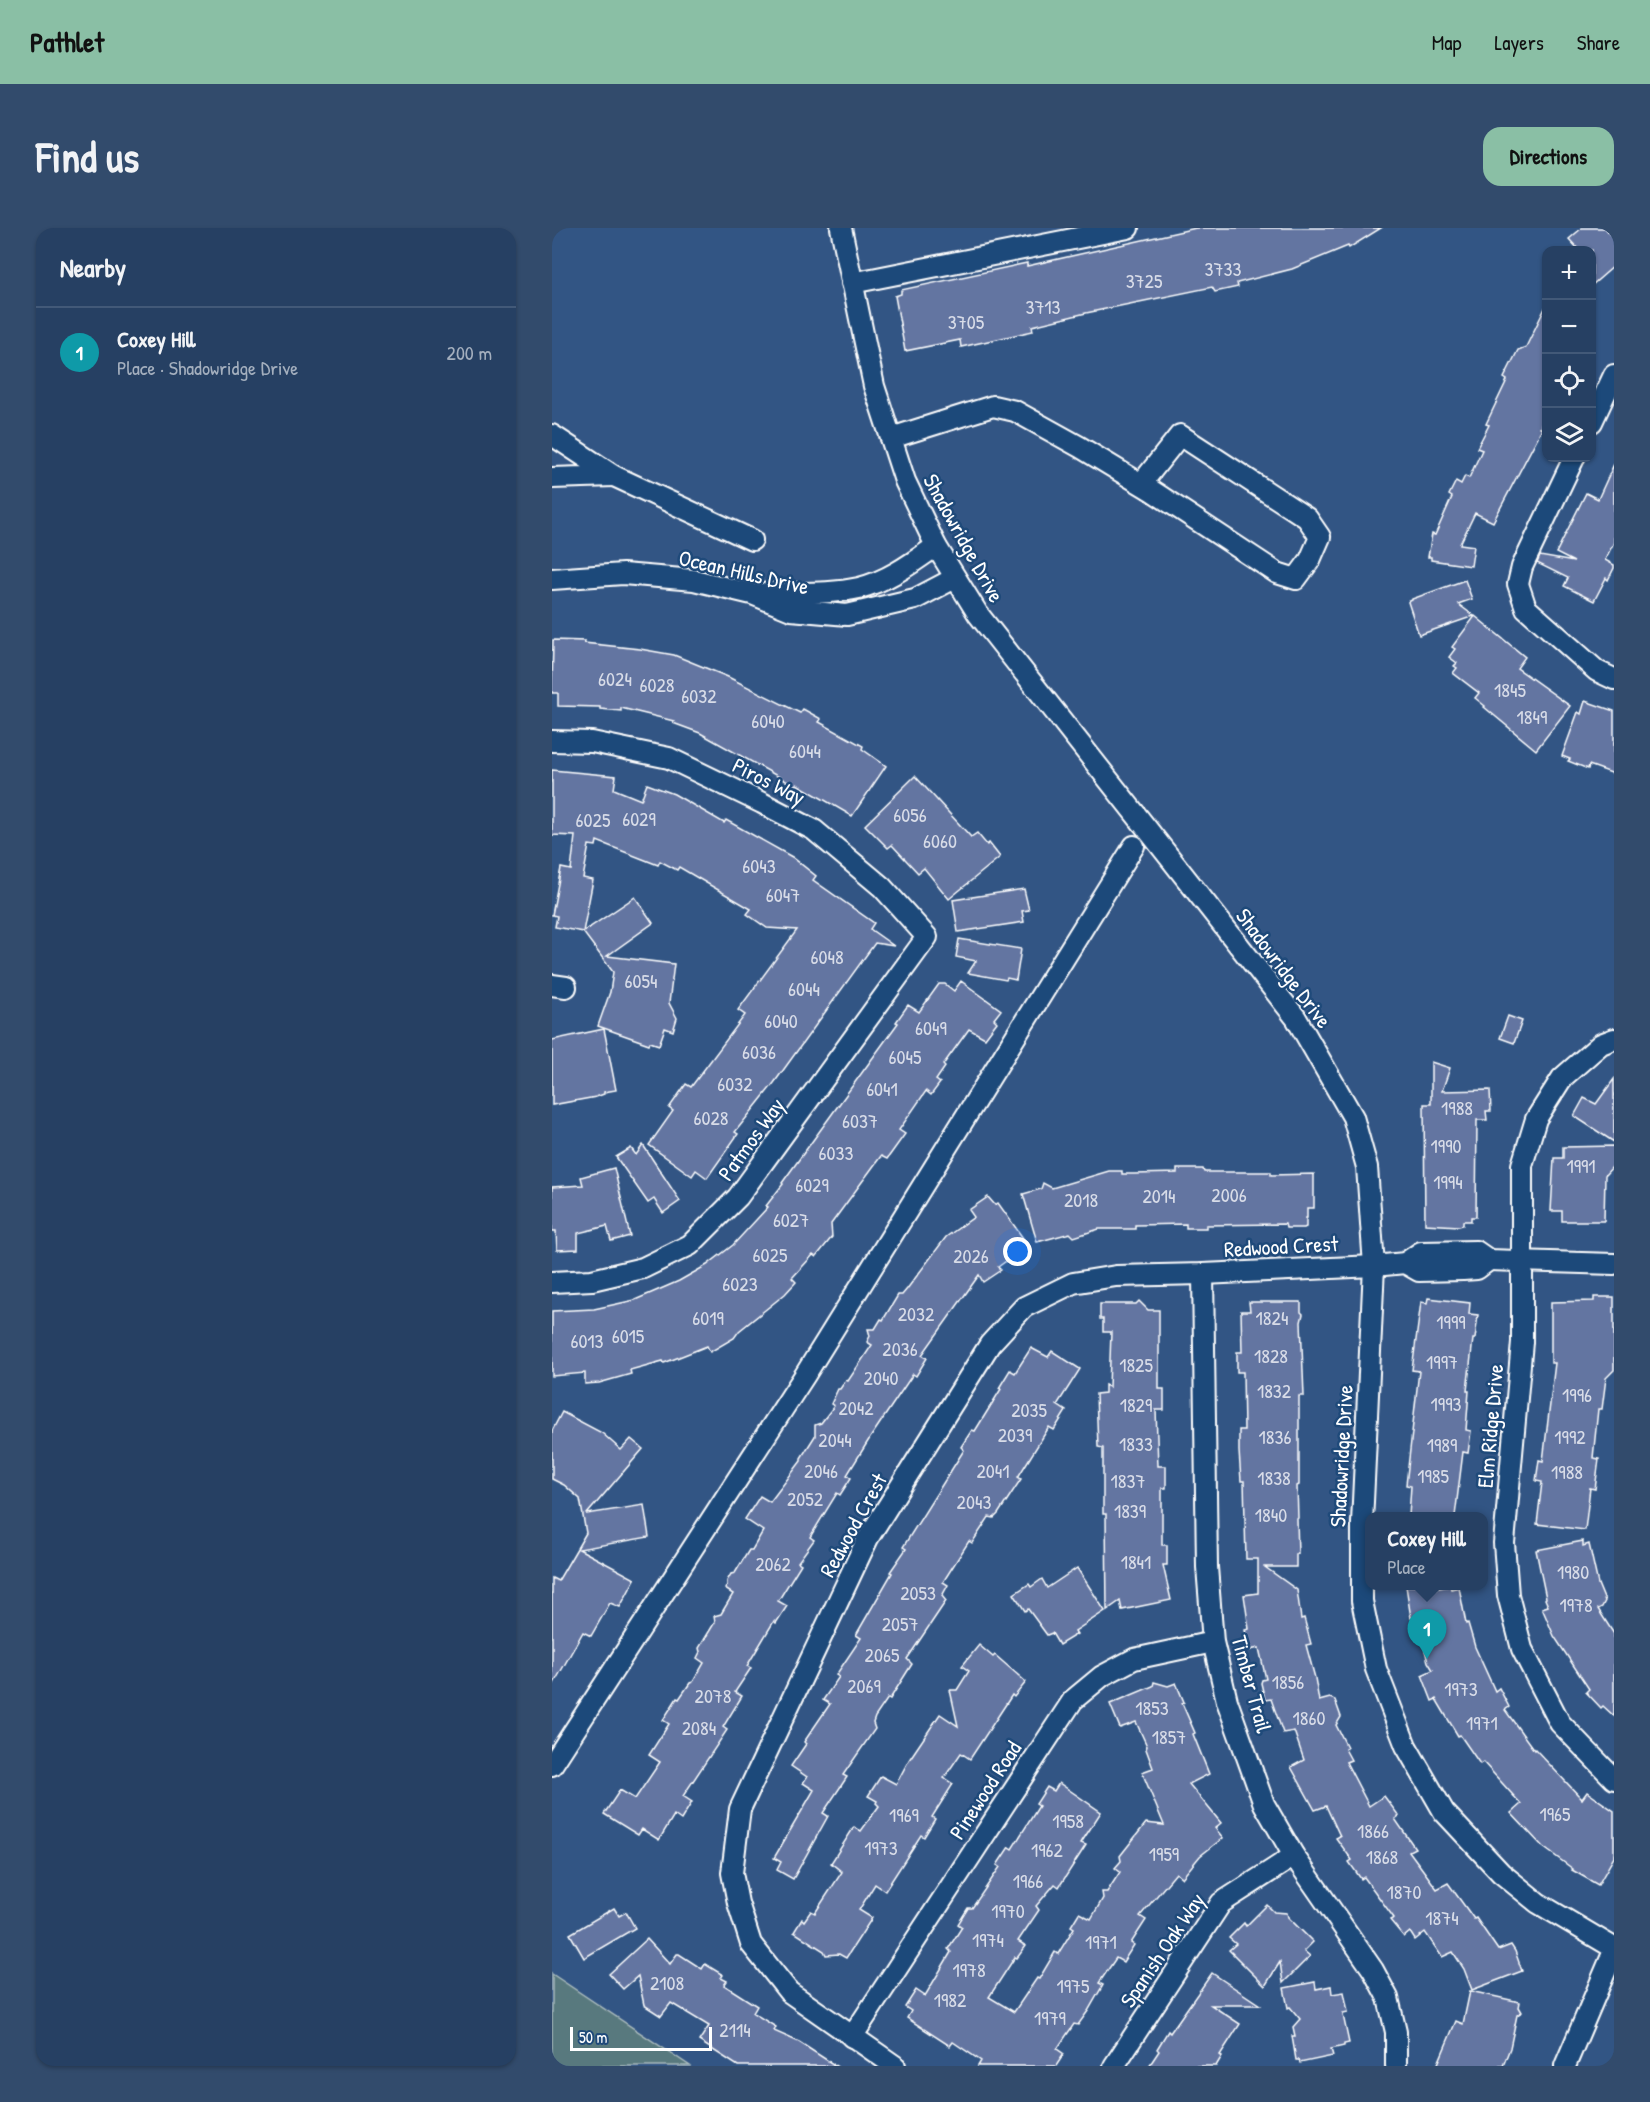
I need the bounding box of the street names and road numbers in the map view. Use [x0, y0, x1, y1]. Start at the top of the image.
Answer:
street label: Shadowridge Drive [916, 468, 1012, 608]
street label: Ocean Hills Drive [676, 542, 812, 602]
street label: Piros Way [728, 750, 810, 812]
street label: Shadowridge Drive [1229, 902, 1339, 1034]
street label: Patmos Way [711, 1092, 791, 1186]
street label: Redwood Crest [1223, 1228, 1339, 1264]
street label: Elm Ridge Drive [1470, 1363, 1510, 1489]
street label: Shadowridge Drive [1322, 1384, 1360, 1528]
street label: Redwood Crest [812, 1467, 894, 1582]
street label: Timber Trail [1225, 1632, 1279, 1736]
street label: Pinewood Road [942, 1735, 1028, 1845]
street label: Spanish Oak Way [1113, 1887, 1211, 2013]

